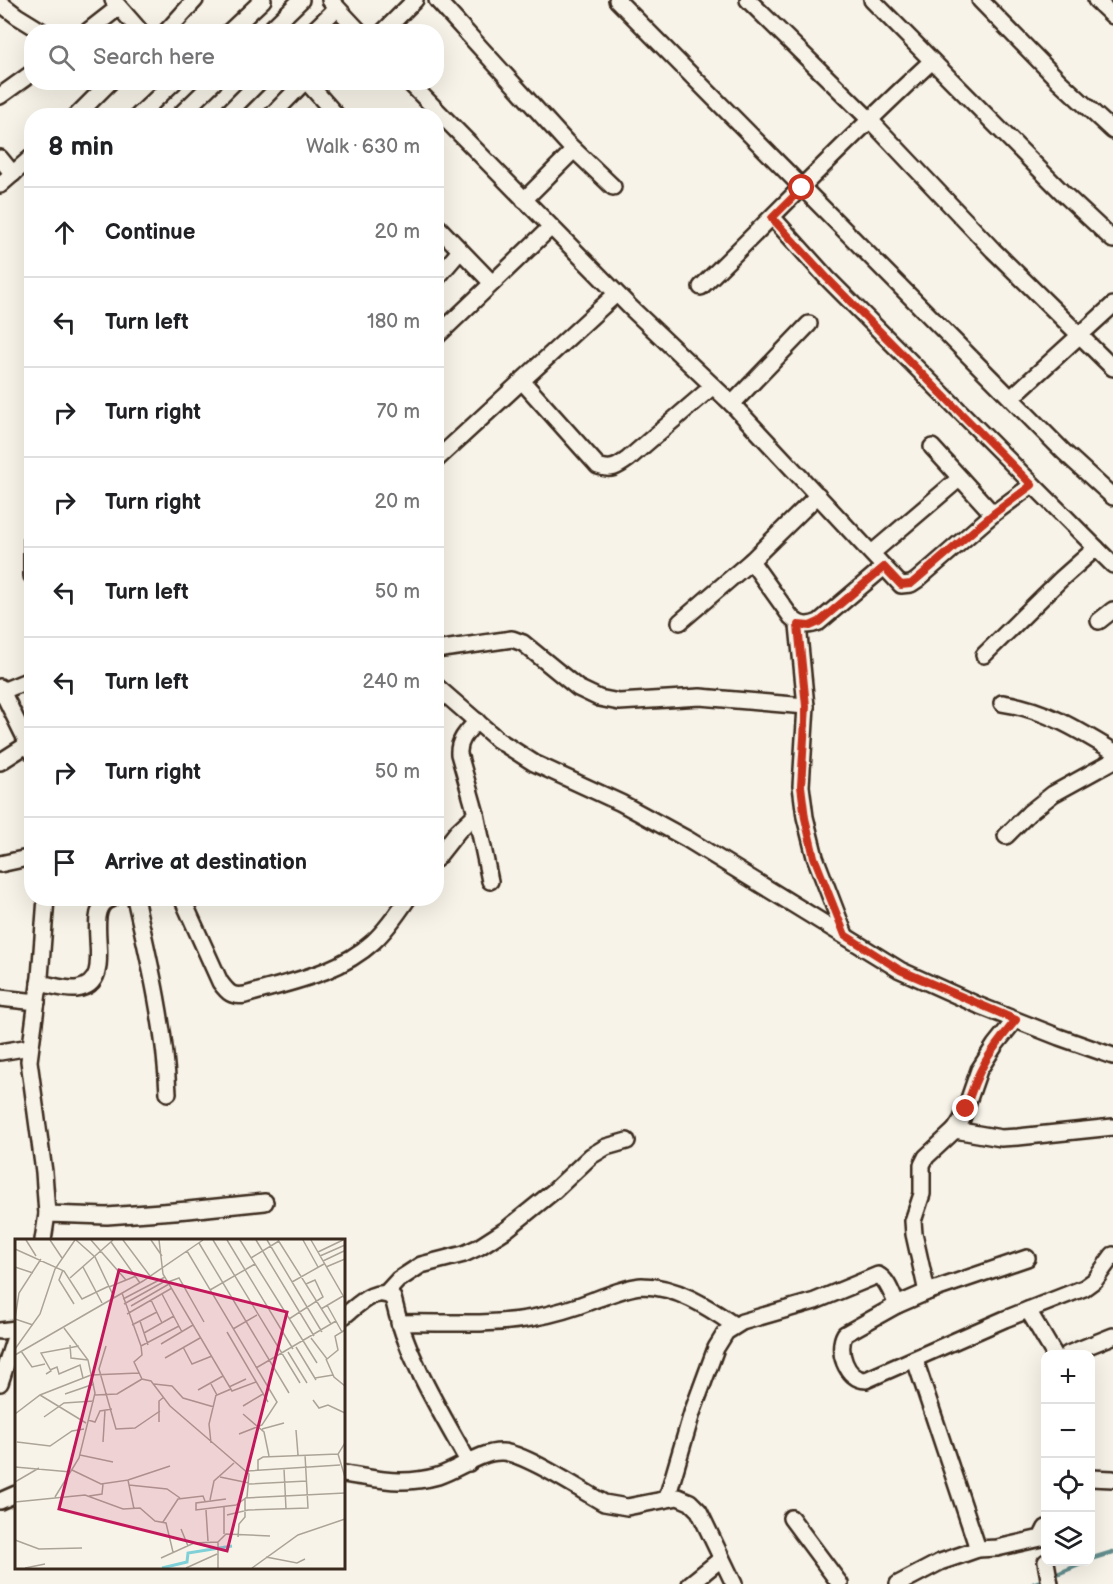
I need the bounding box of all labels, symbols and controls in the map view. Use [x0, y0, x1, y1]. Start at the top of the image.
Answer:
search box [24, 24, 444, 90]
icon: search [45, 41, 78, 74]
text: Search here [93, 44, 215, 71]
text: 8 min [48, 132, 114, 163]
text: Walk · 630 m [306, 135, 420, 159]
route start [788, 174, 814, 200]
icon: ahead [48, 216, 81, 249]
text: Continue [105, 219, 195, 246]
text: 20 m [375, 220, 420, 244]
icon: left [48, 306, 81, 339]
text: Turn left [105, 309, 189, 336]
text: 180 m [367, 310, 420, 334]
icon: right [48, 396, 81, 429]
text: Turn right [105, 399, 201, 426]
text: 70 m [376, 400, 420, 424]
icon: right [48, 486, 81, 519]
text: Turn right [105, 489, 201, 516]
text: 20 m [375, 490, 420, 514]
icon: left [48, 576, 81, 609]
text: Turn left [105, 579, 189, 606]
text: 50 m [375, 580, 420, 604]
icon: left [48, 666, 81, 699]
text: Turn left [105, 669, 189, 696]
text: 240 m [363, 670, 420, 694]
icon: right [48, 756, 81, 789]
text: Turn right [105, 759, 201, 786]
text: 50 m [375, 760, 420, 784]
icon: arrive [48, 846, 81, 879]
text: Arrive at destination [105, 849, 307, 876]
route end [952, 1095, 978, 1121]
inset map [15, 1239, 345, 1569]
map controls [1041, 1350, 1095, 1566]
button: + [1041, 1350, 1095, 1404]
button: − [1041, 1404, 1095, 1458]
button: locate [1041, 1458, 1095, 1512]
button: layers [1041, 1512, 1095, 1566]

